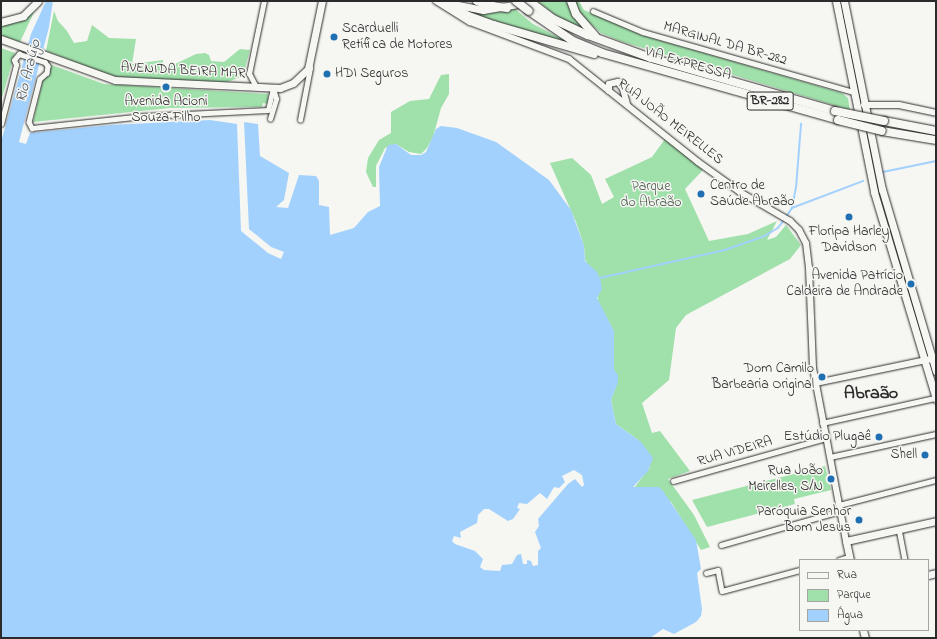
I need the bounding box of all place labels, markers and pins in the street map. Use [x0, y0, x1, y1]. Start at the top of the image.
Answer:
place label: Scarduelli Retífica de Motores [342, 21, 453, 54]
marker: Scarduelli Retífica de Motores [329, 32, 339, 42]
place label: HDI Seguros [335, 66, 408, 82]
marker: HDI Seguros [322, 69, 332, 79]
marker: Avenida Acioni Souza Filho [161, 82, 171, 92]
place label: Avenida Acioni Souza Filho [124, 94, 208, 126]
place label: Centro de Saúde Abraão [710, 178, 794, 210]
marker: Centro de Saúde Abraão [695, 188, 707, 200]
marker: Floripa Harley Davidson [844, 212, 854, 222]
place label: Floripa Harley Davidson [809, 224, 889, 256]
place label: Avenida Patrício Caldeira de Andrade [786, 268, 903, 300]
marker: Avenida Patrício Caldeira de Andrade [906, 279, 916, 289]
place label: Dom Camilo Barbearia Original [712, 361, 814, 394]
marker: Dom Camilo Barbearia Original [817, 372, 827, 382]
place label: Estúdio Plugaê [784, 429, 871, 445]
marker: Estúdio Plugaê [874, 432, 884, 442]
place label: Shell [890, 447, 917, 463]
marker: Shell [920, 450, 930, 460]
place label: Rua João Meirelles, S/N [748, 463, 823, 496]
marker: Rua João Meirelles, S/N [826, 474, 836, 484]
place label: Paróquia Senhor Bom Jesus [757, 504, 851, 536]
marker: Paróquia Senhor Bom Jesus [854, 515, 864, 525]

